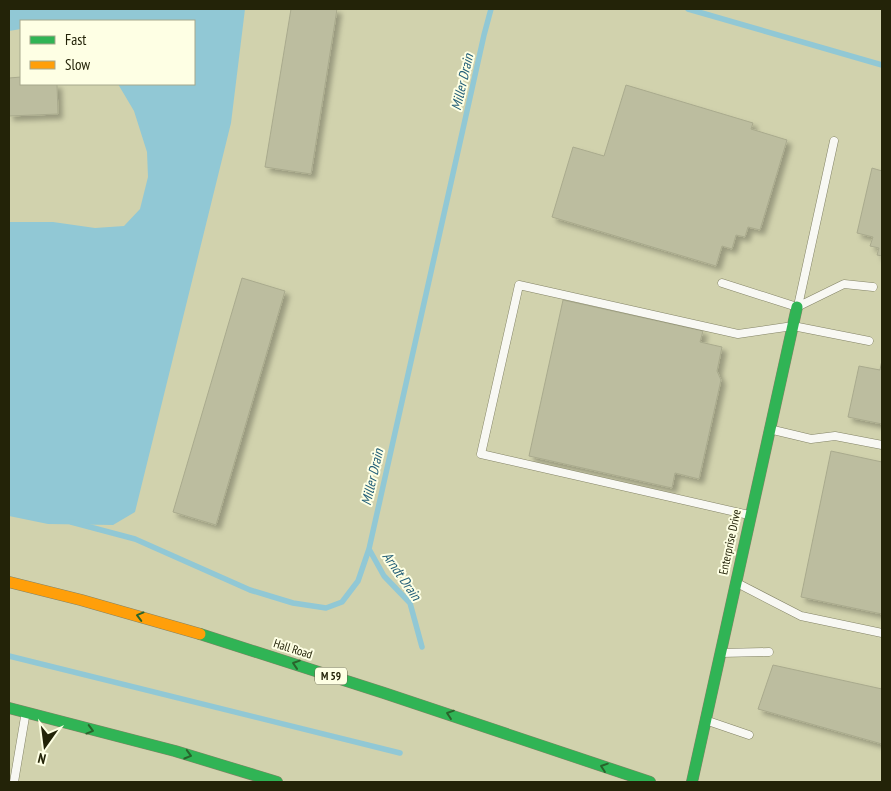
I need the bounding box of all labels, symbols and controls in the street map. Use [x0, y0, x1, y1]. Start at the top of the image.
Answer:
legend [20, 20, 195, 85]
text: Fast [65, 30, 86, 49]
water label: Miller Drain [447, 51, 477, 112]
text: Slow [65, 55, 90, 74]
water label: Miller Drain [357, 446, 387, 507]
street label: Enterprise Drive [715, 508, 744, 576]
water label: Arndt Drain [379, 548, 426, 605]
one-way arrow [136, 611, 145, 622]
street label: Hall Road [272, 635, 314, 662]
one-way arrow [292, 660, 300, 670]
road number: M 59 [315, 668, 347, 684]
one-way arrow [447, 710, 455, 720]
north arrow [20, 721, 70, 771]
one-way arrow [85, 724, 94, 735]
text: N [36, 749, 48, 768]
one-way arrow [184, 750, 192, 760]
one-way arrow [600, 762, 609, 772]

